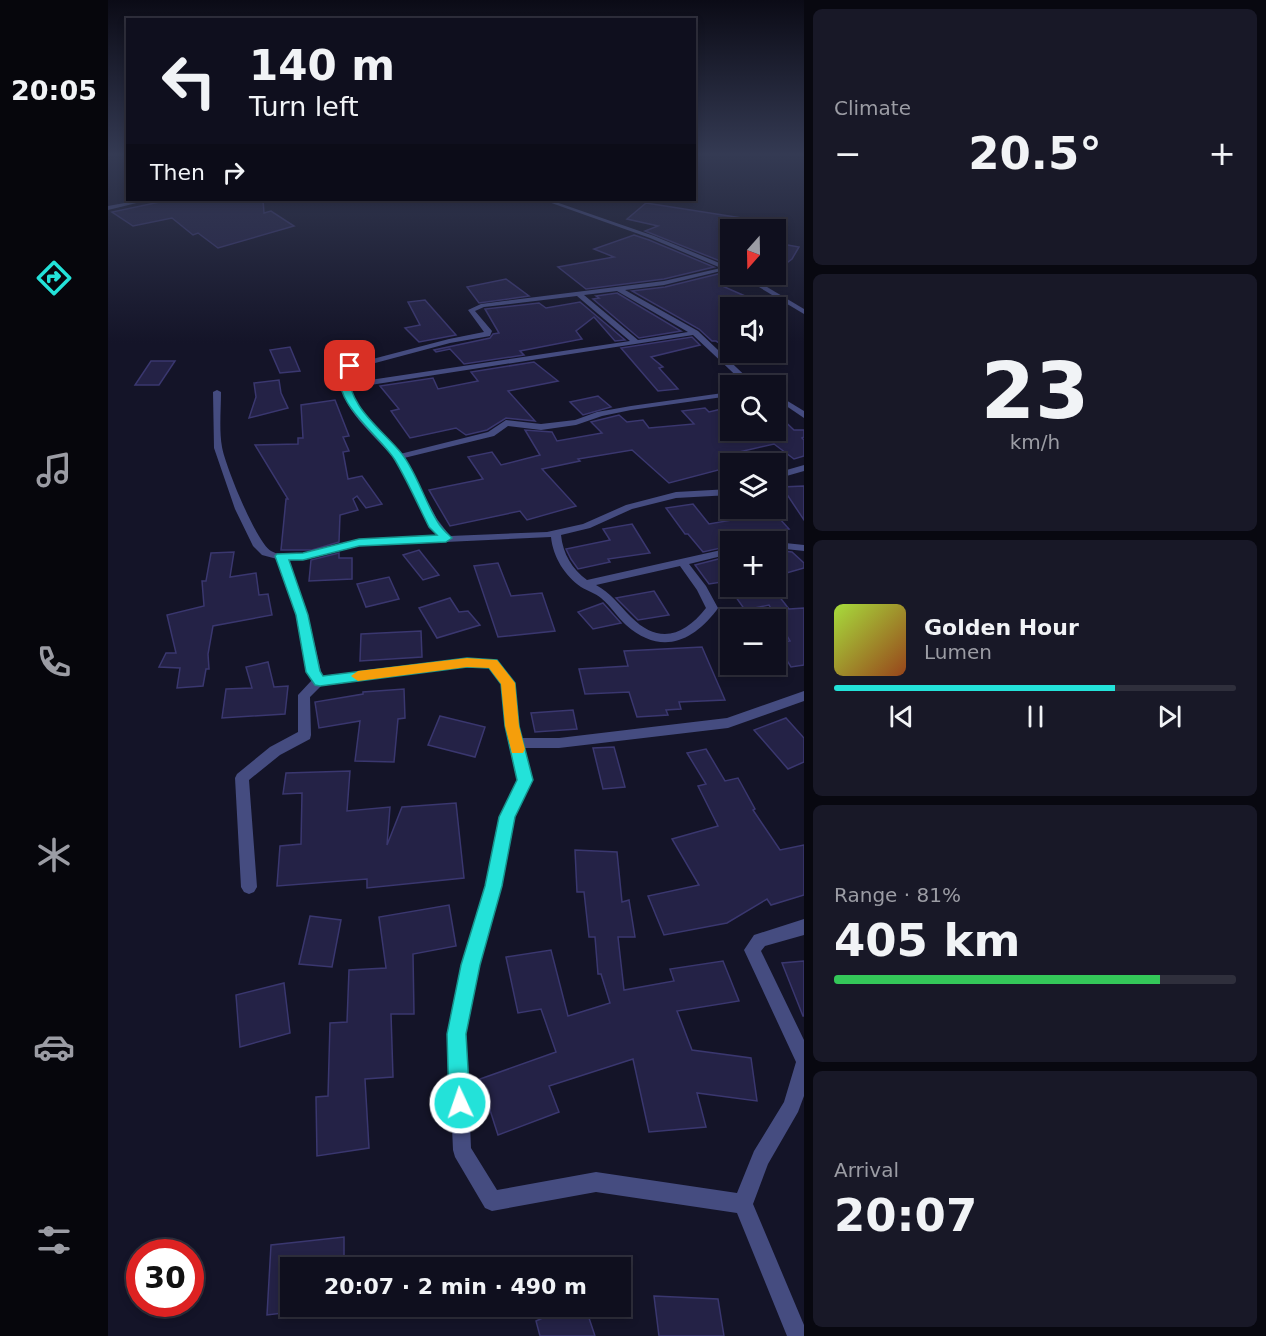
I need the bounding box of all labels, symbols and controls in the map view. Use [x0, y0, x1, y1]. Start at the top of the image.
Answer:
text: 140 m [249, 41, 395, 90]
icon: left [150, 42, 228, 120]
text: 20:05 [11, 75, 97, 106]
text: Turn left [249, 91, 359, 122]
text: Climate [834, 96, 911, 120]
text: 20.5° [968, 127, 1102, 180]
text: − [834, 134, 862, 173]
text: + [1208, 134, 1236, 173]
icon: right [217, 156, 250, 189]
text: Then [150, 160, 205, 185]
north arrow [720, 219, 786, 285]
map controls [720, 219, 786, 675]
icon: directions [33, 257, 75, 299]
button: sound [720, 297, 786, 363]
pin [324, 340, 375, 391]
text: 23 [981, 346, 1089, 436]
icon: arrive [333, 349, 366, 382]
button: search [720, 375, 786, 441]
text: km/h [1010, 430, 1060, 454]
icon: music [33, 449, 75, 491]
button: layers [720, 453, 786, 519]
button: + [720, 531, 786, 597]
button: − [720, 609, 786, 675]
text: Golden Hour [924, 615, 1079, 640]
text: Lumen [924, 640, 992, 664]
icon: phone [33, 641, 75, 683]
icon: previous [885, 700, 918, 733]
icon: pause [1019, 700, 1052, 733]
icon: next [1153, 700, 1186, 733]
icon: climate [33, 834, 75, 876]
text: Range · 81% [834, 883, 961, 907]
text: 405 km [834, 914, 1020, 967]
icon: car [33, 1026, 75, 1068]
position arrow [428, 1071, 492, 1135]
text: Arrival [834, 1158, 899, 1182]
text: 20:07 [834, 1189, 977, 1242]
icon: filters [33, 1219, 75, 1261]
speed limit sign: 30 [126, 1239, 204, 1317]
text: 20:07 · 2 min · 490 m [324, 1274, 587, 1299]

